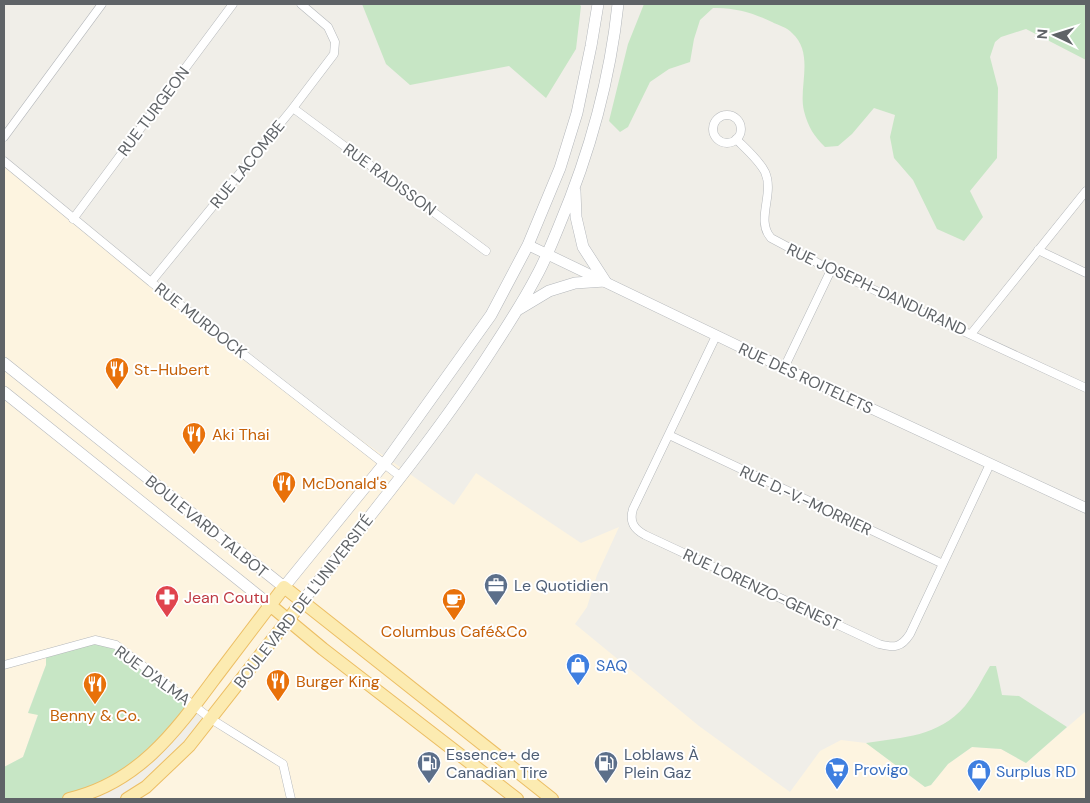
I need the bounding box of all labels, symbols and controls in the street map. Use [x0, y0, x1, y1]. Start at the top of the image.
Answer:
north arrow [1030, 10, 1080, 60]
text: N [1033, 28, 1051, 40]
street label: RUE TURGEON [113, 62, 194, 160]
street label: RUE LACOMBE [205, 116, 289, 213]
street label: RUE RADISSON [339, 139, 440, 220]
street label: RUE JOSEPH-DANDURAND [783, 238, 970, 340]
street label: RUE MURDOCK [151, 278, 251, 363]
street label: RUE DES ROITELETS [735, 338, 876, 419]
restaurant icon: St-Hubert [104, 356, 130, 390]
place label: St-Hubert [134, 359, 210, 380]
restaurant icon: Aki Thai [181, 421, 207, 455]
place label: Aki Thai [212, 424, 270, 445]
street label: RUE D.-V.-MORRIER [736, 461, 875, 540]
street label: BOULEVARD TALBOT [141, 470, 272, 582]
restaurant icon: McDonald's [271, 470, 297, 504]
place label: McDonald's [302, 473, 387, 494]
street label: BOULEVARD DE L'UNIVERSITÉ [229, 510, 378, 692]
street label: RUE LORENZO-GENEST [680, 544, 844, 635]
office icon: Le Quotidien [483, 572, 509, 606]
place label: Le Quotidien [514, 575, 608, 596]
pharmacy icon: Jean Coutu [154, 584, 180, 618]
place label: Jean Coutu [184, 587, 269, 608]
cafe icon: Columbus Café&Co [441, 587, 467, 621]
place label: Columbus Café&Co [381, 621, 527, 642]
street label: RUE D'ALMA [111, 641, 195, 710]
shop icon: SAQ [565, 652, 591, 686]
place label: SAQ [596, 655, 628, 676]
restaurant icon: Burger King [265, 668, 291, 702]
restaurant icon: Benny & Co. [82, 671, 108, 705]
place label: Burger King [296, 671, 380, 692]
place label: Benny & Co. [50, 705, 140, 726]
place label: Essence+ de Canadian Tire [446, 744, 548, 783]
place label: Loblaws À Plein Gaz [624, 744, 699, 783]
fuel station icon: Essence+ de Canadian Tire [416, 750, 442, 784]
fuel station icon: Loblaws À Plein Gaz [593, 750, 619, 784]
supermarket icon: Provigo [824, 756, 850, 790]
shop icon: Surplus RD [966, 758, 992, 792]
place label: Provigo [854, 759, 908, 780]
place label: Surplus RD [996, 761, 1076, 782]

